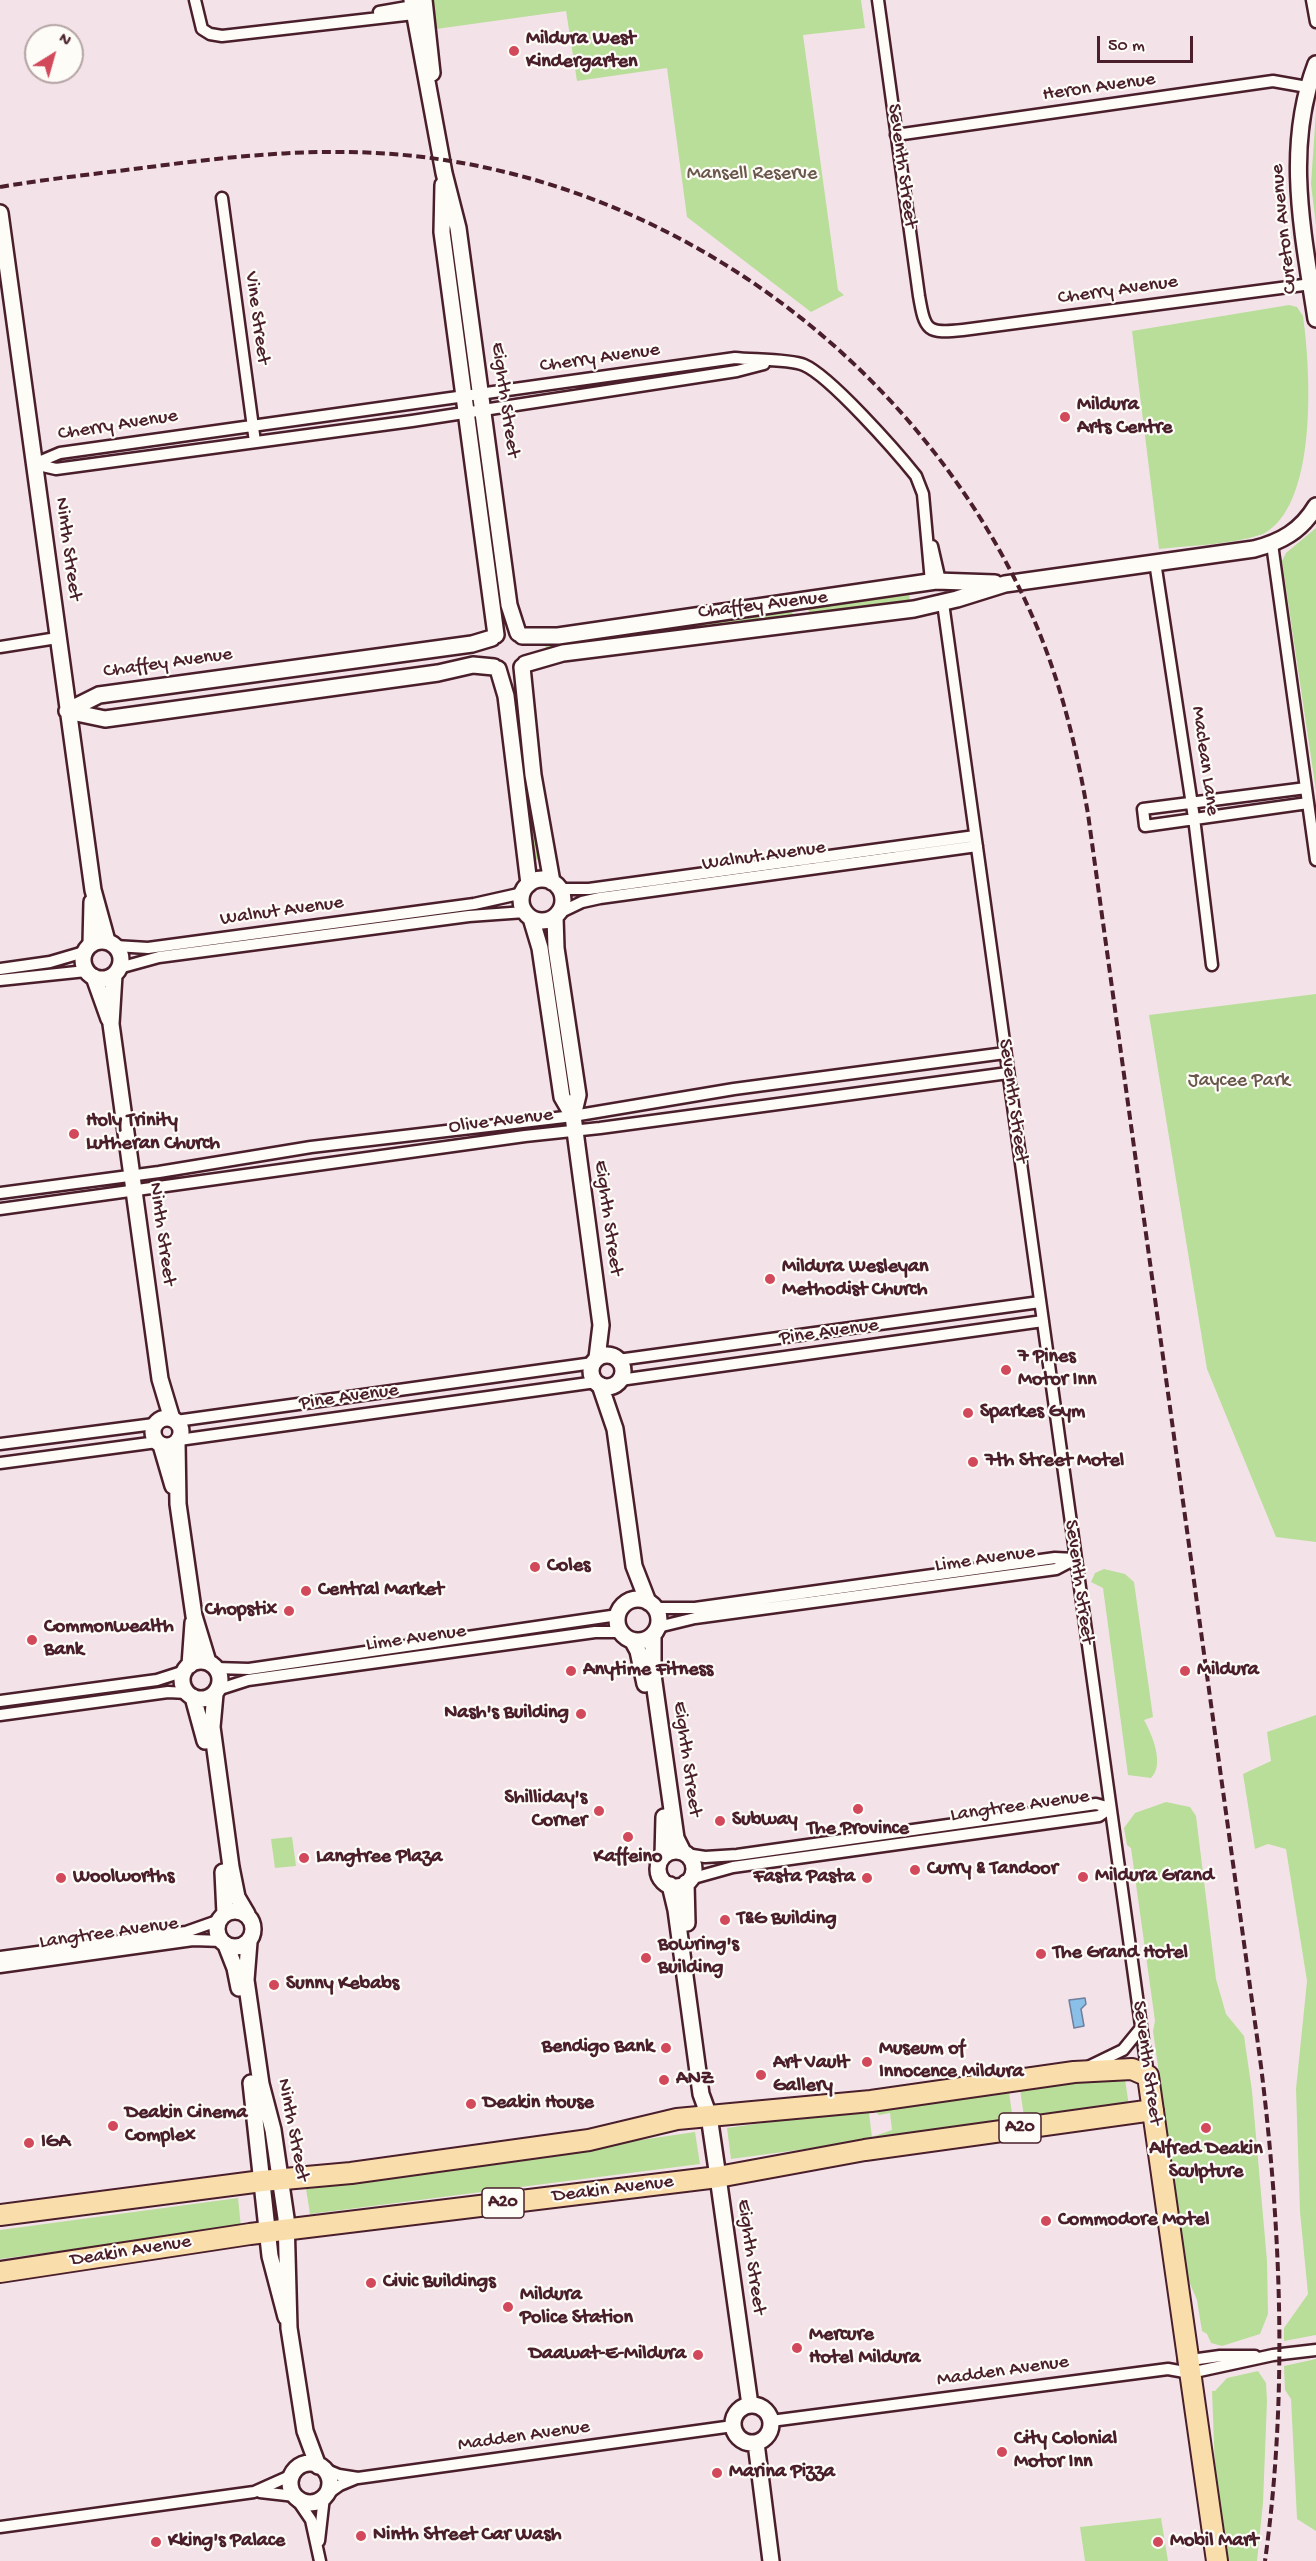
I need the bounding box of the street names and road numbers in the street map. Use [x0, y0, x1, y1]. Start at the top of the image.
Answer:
street label: Heron Avenue [1041, 68, 1157, 108]
street label: Seventh Street [880, 102, 922, 230]
street label: Cureton Avenue [1266, 163, 1304, 295]
street label: Vine Street [238, 270, 274, 366]
street label: Cherry Avenue [1057, 271, 1179, 311]
street label: Cherry Avenue [539, 339, 661, 379]
street label: Eighth Street [484, 341, 524, 459]
street label: Cherry Avenue [56, 405, 180, 447]
street label: Ninth Street [48, 496, 86, 602]
street label: Chaffey Avenue [697, 586, 829, 626]
street label: Chaffey Avenue [102, 643, 234, 685]
street label: Maclean Lane [1184, 705, 1224, 817]
street label: Walnut Avenue [701, 836, 827, 878]
street label: Walnut Avenue [219, 891, 345, 933]
street label: Seventh Street [991, 1037, 1033, 1165]
street label: Olive Avenue [448, 1104, 554, 1140]
street label: Eighth Street [587, 1159, 627, 1277]
street label: Ninth Street [142, 1181, 180, 1287]
street label: Pine Avenue [778, 1314, 880, 1352]
street label: Pine Avenue [298, 1379, 400, 1417]
street label: Seventh Street [1057, 1518, 1099, 1646]
street label: Lime Avenue [933, 1541, 1037, 1579]
street label: Lime Avenue [364, 1620, 468, 1658]
street label: Eighth Street [666, 1700, 706, 1818]
street label: Langtree Avenue [949, 1785, 1091, 1829]
street label: Langtree Avenue [38, 1912, 180, 1956]
street label: Seventh Street [1125, 1999, 1167, 2127]
street label: Ninth Street [270, 2077, 314, 2183]
road number: A20 [999, 2113, 1041, 2143]
street label: Deakin Avenue [551, 2171, 675, 2209]
road number: A20 [482, 2188, 524, 2218]
street label: Eighth Street [730, 2198, 770, 2316]
street label: Deakin Avenue [69, 2231, 193, 2273]
street label: Madden Avenue [935, 2351, 1071, 2393]
street label: Madden Avenue [456, 2416, 592, 2458]

